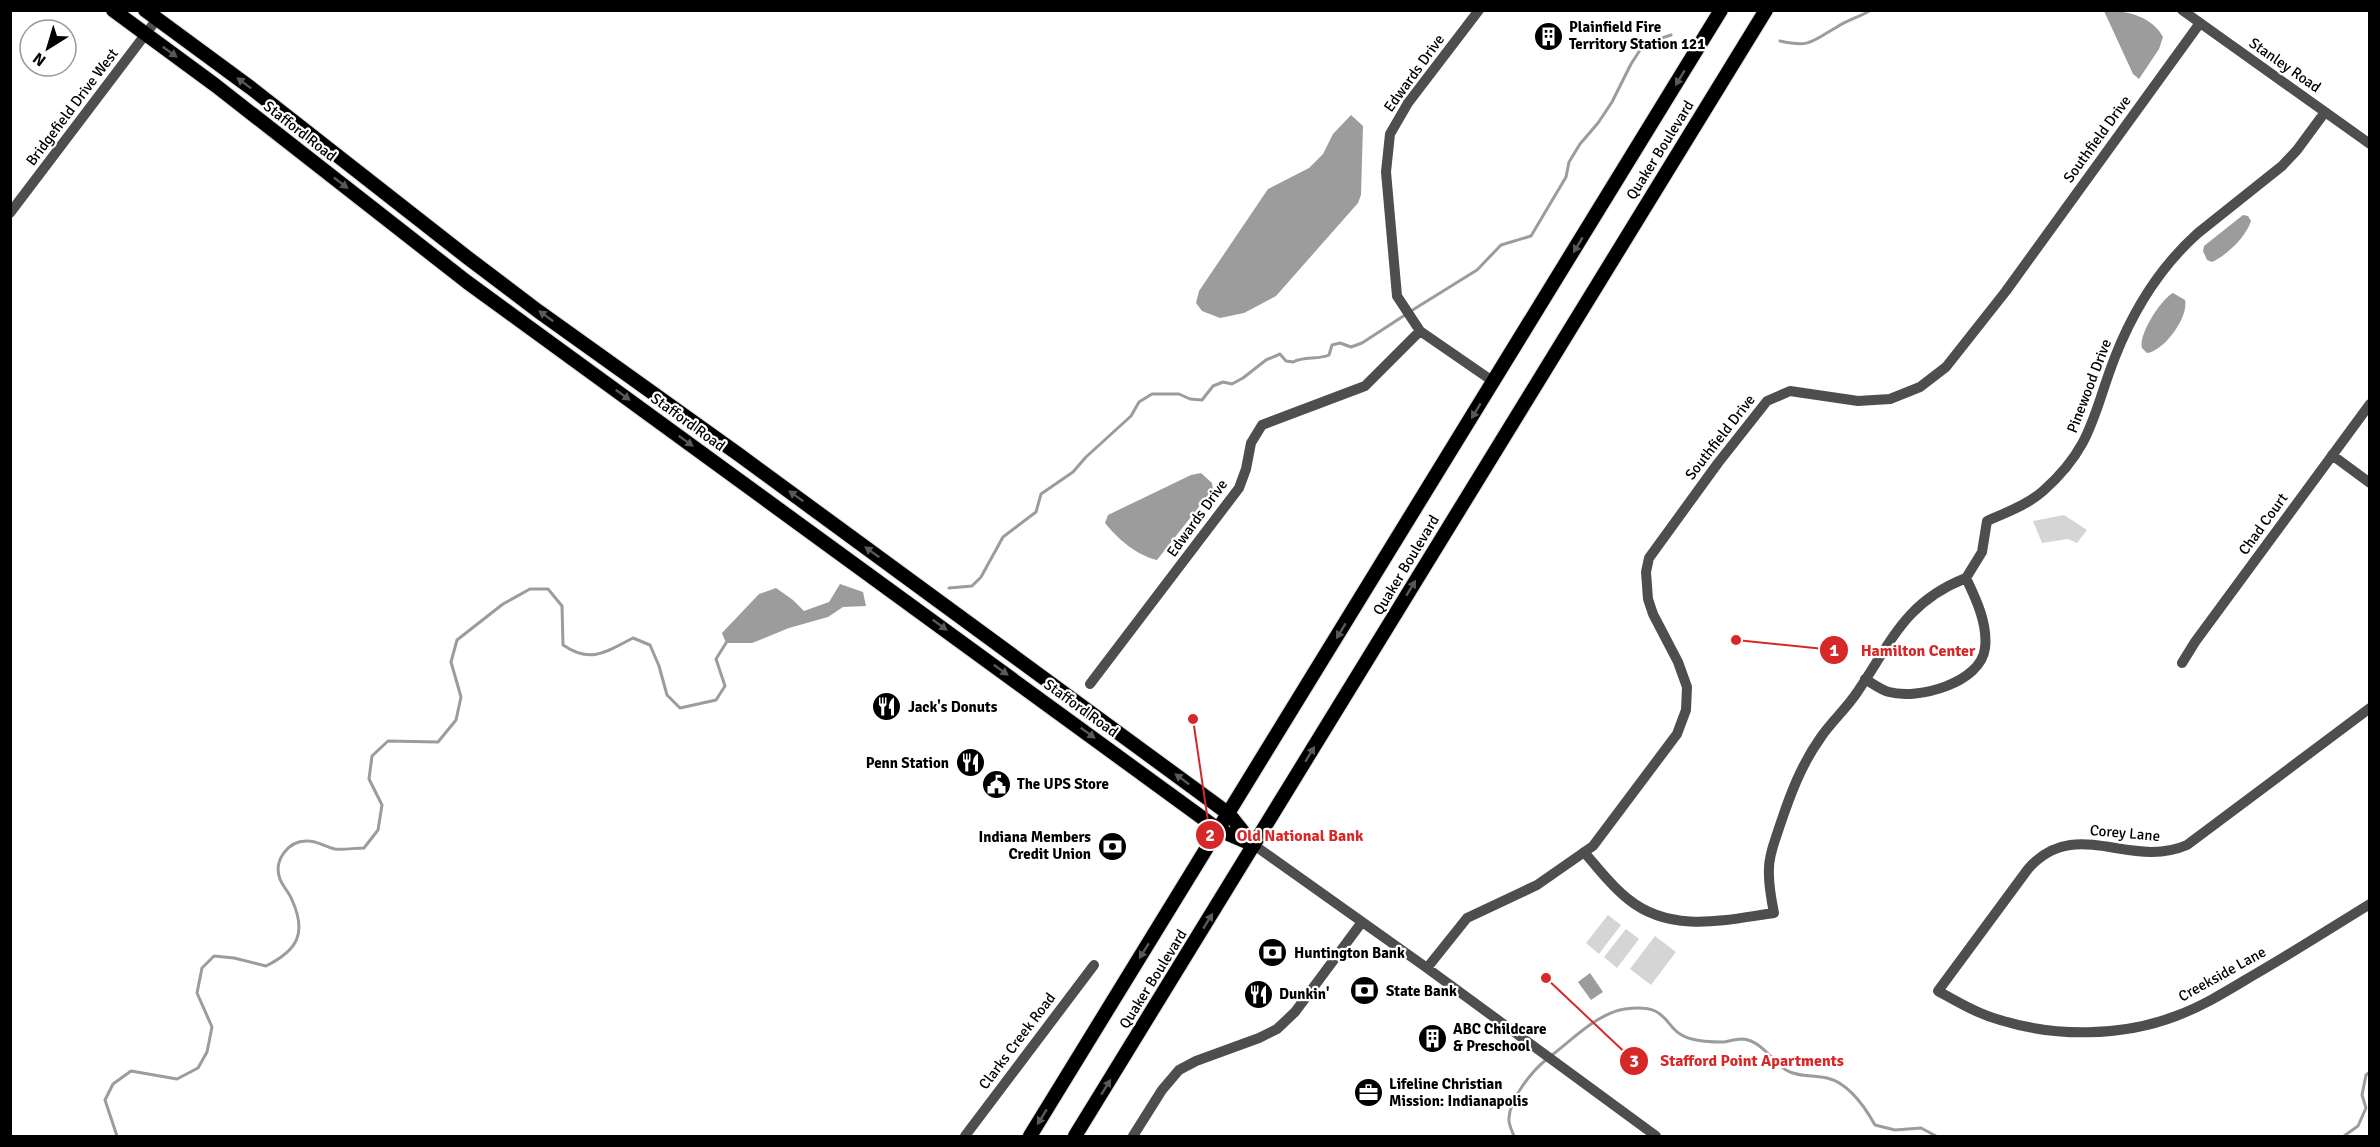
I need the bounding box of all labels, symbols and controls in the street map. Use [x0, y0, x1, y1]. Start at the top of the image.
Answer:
north arrow [18, 18, 78, 78]
place label: Plainfield Fire Territory Station 121 [1569, 18, 1705, 53]
building icon: Plainfield Fire Territory Station 121 [1532, 20, 1564, 52]
street label: Edwards Drive [1380, 31, 1448, 115]
street label: Stanley Road [2246, 34, 2324, 96]
street label: Bridgefield Drive West [22, 45, 122, 169]
one-way arrow [162, 45, 177, 57]
text: N [29, 48, 50, 71]
one-way arrow [1674, 70, 1685, 86]
one-way arrow [237, 77, 253, 89]
street label: Southfield Drive [2059, 92, 2135, 186]
street label: Stafford Road [260, 97, 340, 165]
street label: Quaker Boulevard [1622, 97, 1698, 203]
one-way arrow [333, 177, 349, 190]
one-way arrow [1572, 237, 1583, 253]
one-way arrow [539, 311, 554, 323]
street label: Pinewood Drive [2063, 337, 2115, 435]
one-way arrow [615, 389, 631, 401]
street label: Stafford Road [647, 389, 729, 455]
street label: Southfield Drive [1681, 391, 1759, 483]
one-way arrow [1470, 403, 1481, 419]
one-way arrow [678, 435, 694, 447]
street label: Edwards Drive [1163, 476, 1231, 560]
street label: Chad Court [2235, 490, 2291, 558]
one-way arrow [788, 491, 803, 503]
street label: Quaker Boulevard [1369, 512, 1443, 618]
one-way arrow [865, 546, 881, 558]
one-way arrow [1406, 580, 1417, 596]
one-way arrow [933, 619, 948, 631]
one-way arrow [1336, 623, 1347, 639]
callout: Hamilton Center [1819, 633, 1988, 667]
text: 1 [1829, 639, 1839, 661]
text: Hamilton Center [1861, 641, 1976, 661]
one-way arrow [994, 663, 1009, 675]
street label: Stafford Road [1040, 675, 1122, 741]
restaurant icon: Jack's Donuts [871, 691, 903, 723]
place label: Jack's Donuts [908, 698, 998, 716]
one-way arrow [1079, 727, 1095, 739]
one-way arrow [1304, 746, 1315, 762]
restaurant icon: Penn Station [954, 747, 986, 779]
place label: Penn Station [866, 754, 949, 772]
public building icon: The UPS Store [980, 768, 1012, 800]
one-way arrow [1175, 773, 1191, 785]
place label: The UPS Store [1017, 775, 1109, 793]
callout: Old National Bank [1195, 818, 1376, 852]
street label: Corey Lane [2089, 821, 2161, 845]
text: 2 [1205, 824, 1215, 846]
text: Old National Bank [1237, 826, 1364, 846]
place label: Indiana Members Credit Union [978, 828, 1091, 863]
bank icon: Indiana Members Credit Union [1096, 830, 1128, 862]
one-way arrow [1202, 913, 1213, 929]
street label: Quaker Boulevard [1115, 926, 1191, 1032]
bank icon: Huntington Bank [1257, 937, 1289, 969]
one-way arrow [1138, 943, 1149, 959]
street label: Creekside Lane [2175, 943, 2269, 1005]
place label: Huntington Bank [1294, 944, 1405, 962]
bank icon: State Bank [1349, 975, 1381, 1007]
restaurant icon: Dunkin' [1242, 978, 1274, 1010]
place label: State Bank [1386, 982, 1457, 1000]
place label: Dunkin' [1279, 985, 1329, 1003]
street label: Clarks Creek Road [975, 989, 1059, 1093]
place label: ABC Childcare & Preschool [1453, 1020, 1547, 1055]
building icon: ABC Childcare & Preschool [1416, 1022, 1448, 1054]
callout: Stafford Point Apartments [1619, 1044, 1856, 1078]
text: 3 [1629, 1050, 1639, 1072]
text: Stafford Point Apartments [1660, 1051, 1844, 1071]
place label: Lifeline Christian Mission: Indianapolis [1389, 1075, 1528, 1110]
office icon: Lifeline Christian Mission: Indianapolis [1352, 1077, 1384, 1109]
one-way arrow [1100, 1079, 1111, 1095]
one-way arrow [1037, 1109, 1048, 1125]

